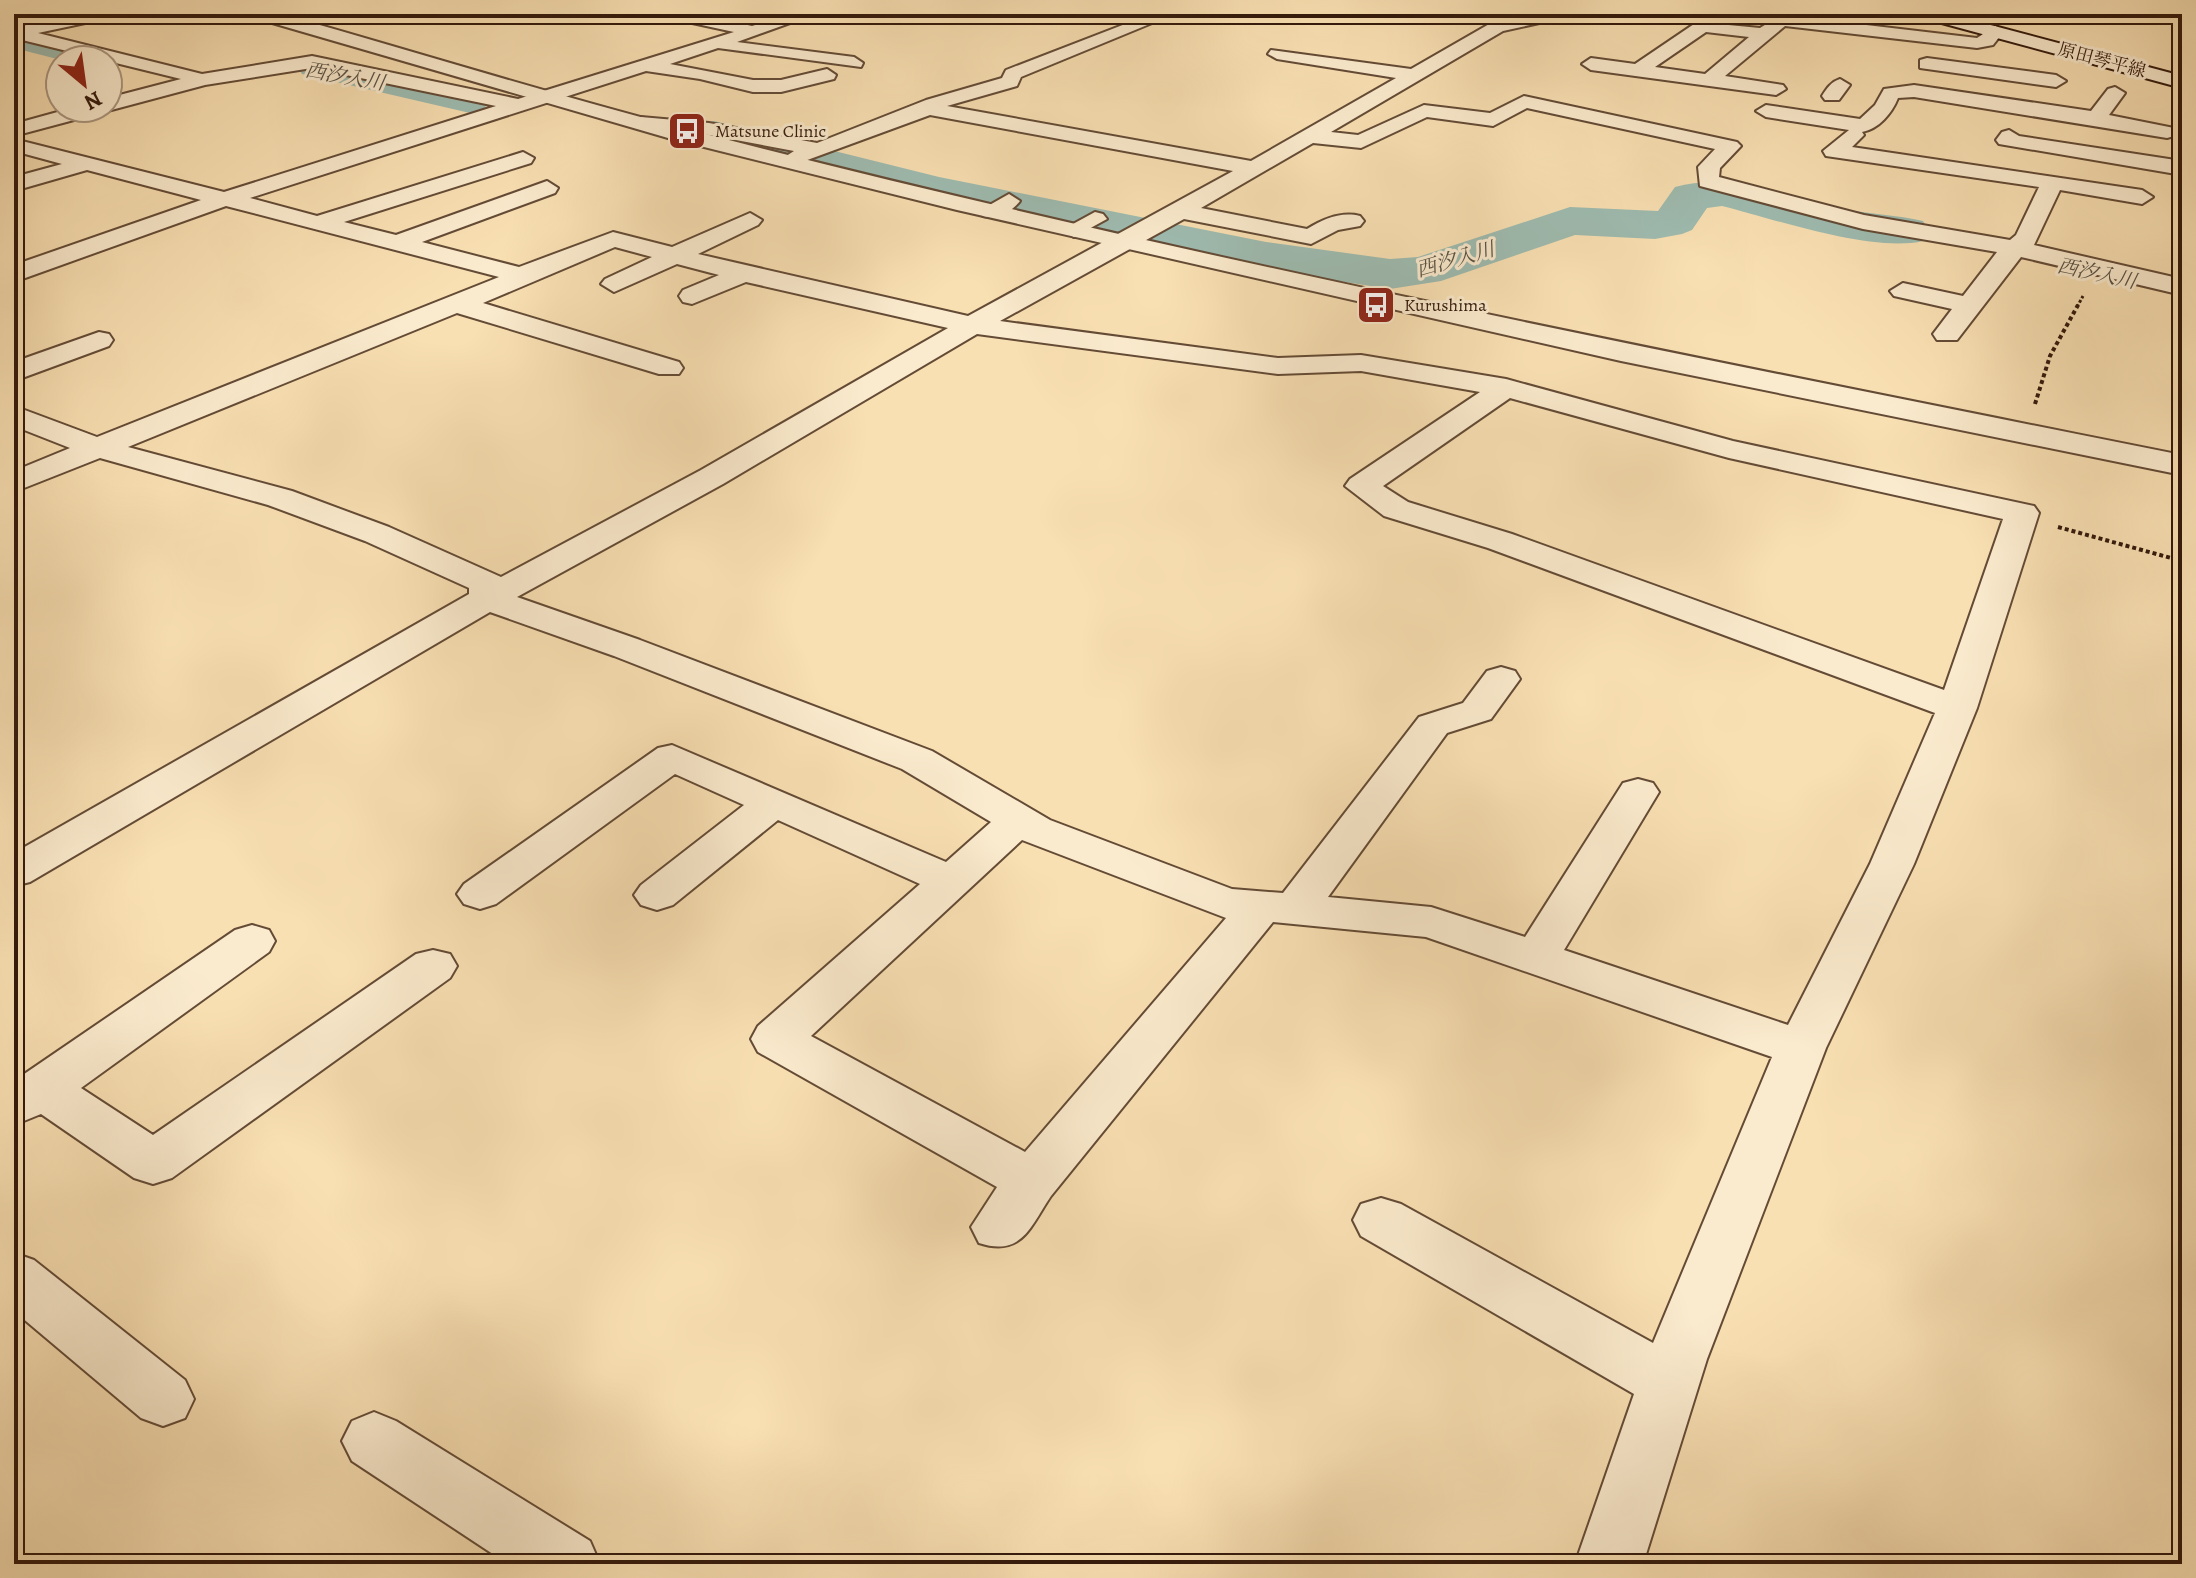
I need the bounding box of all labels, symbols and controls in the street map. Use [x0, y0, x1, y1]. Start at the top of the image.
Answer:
street label: 原田琴平線 [2055, 37, 2149, 83]
north arrow [44, 44, 124, 124]
water label: 西汐入川 [303, 56, 389, 97]
text: N [79, 84, 107, 118]
bus stop icon: Matsune Clinic [666, 110, 708, 152]
place label: Matsune Clinic [715, 119, 826, 143]
water label: 西汐入川 [1413, 235, 1499, 283]
water label: 西汐入川 [2055, 252, 2141, 295]
bus stop icon: Kurushima [1355, 284, 1397, 326]
place label: Kurushima [1404, 293, 1487, 317]

